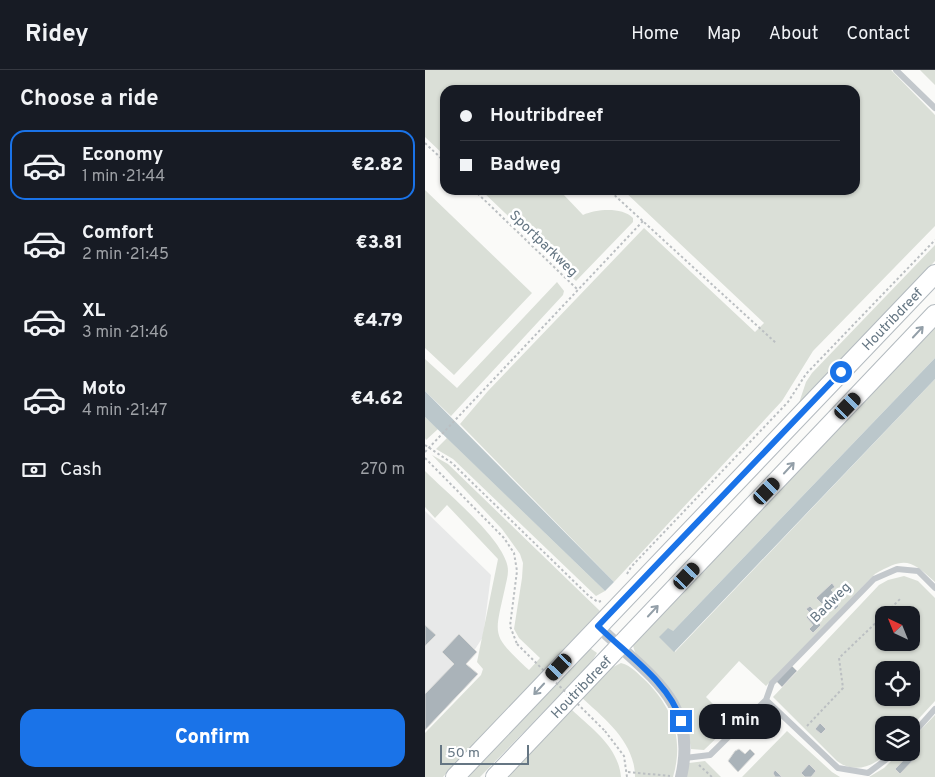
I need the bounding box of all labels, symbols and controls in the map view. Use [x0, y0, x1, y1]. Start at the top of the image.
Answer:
text: Ridey [25, 20, 89, 50]
text: Home [631, 23, 679, 46]
text: Map [707, 23, 741, 46]
text: About [769, 23, 818, 46]
text: Contact [846, 23, 910, 46]
text: Choose a ride [20, 86, 158, 113]
text: Houtribdreef [490, 104, 603, 128]
icon: car [22, 143, 67, 188]
text: Economy [82, 143, 163, 167]
text: €2.82 [351, 153, 403, 177]
text: Badweg [490, 153, 561, 177]
text: 1 min · 21:44 [82, 167, 165, 187]
street label: Sportparkweg [505, 207, 581, 281]
icon: car [22, 221, 67, 266]
text: Comfort [82, 221, 154, 245]
text: €3.81 [355, 231, 403, 255]
text: 2 min · 21:45 [82, 245, 169, 265]
street label: Houtribdreef [859, 285, 927, 355]
icon: car [22, 299, 67, 344]
text: XL [82, 299, 105, 323]
text: €4.79 [353, 309, 403, 333]
text: 3 min · 21:46 [82, 323, 168, 343]
one-way arrow [912, 325, 924, 338]
route start [830, 361, 852, 383]
icon: car [22, 377, 67, 422]
text: Moto [82, 377, 126, 401]
text: €4.62 [350, 387, 403, 411]
car [832, 390, 863, 422]
text: 4 min · 21:47 [82, 401, 167, 421]
icon: cash [20, 456, 48, 484]
text: Cash [60, 458, 102, 482]
text: 270 m [360, 460, 405, 480]
one-way arrow [783, 462, 795, 474]
car [751, 475, 782, 507]
car [671, 560, 702, 592]
street label: Badweg [807, 579, 855, 627]
one-way arrow [647, 605, 659, 618]
north arrow [875, 606, 920, 651]
map controls [875, 606, 920, 761]
car [543, 651, 574, 683]
street label: Houtribdreef [548, 653, 616, 723]
button: locate [875, 661, 920, 706]
one-way arrow [533, 682, 545, 695]
callout: 1 min [699, 704, 781, 738]
button: Confirm [20, 709, 405, 767]
route end [670, 710, 692, 732]
text: 1 min [720, 711, 760, 731]
button: layers [875, 716, 920, 761]
scale bar [440, 742, 529, 765]
text: 50 m [447, 745, 480, 762]

